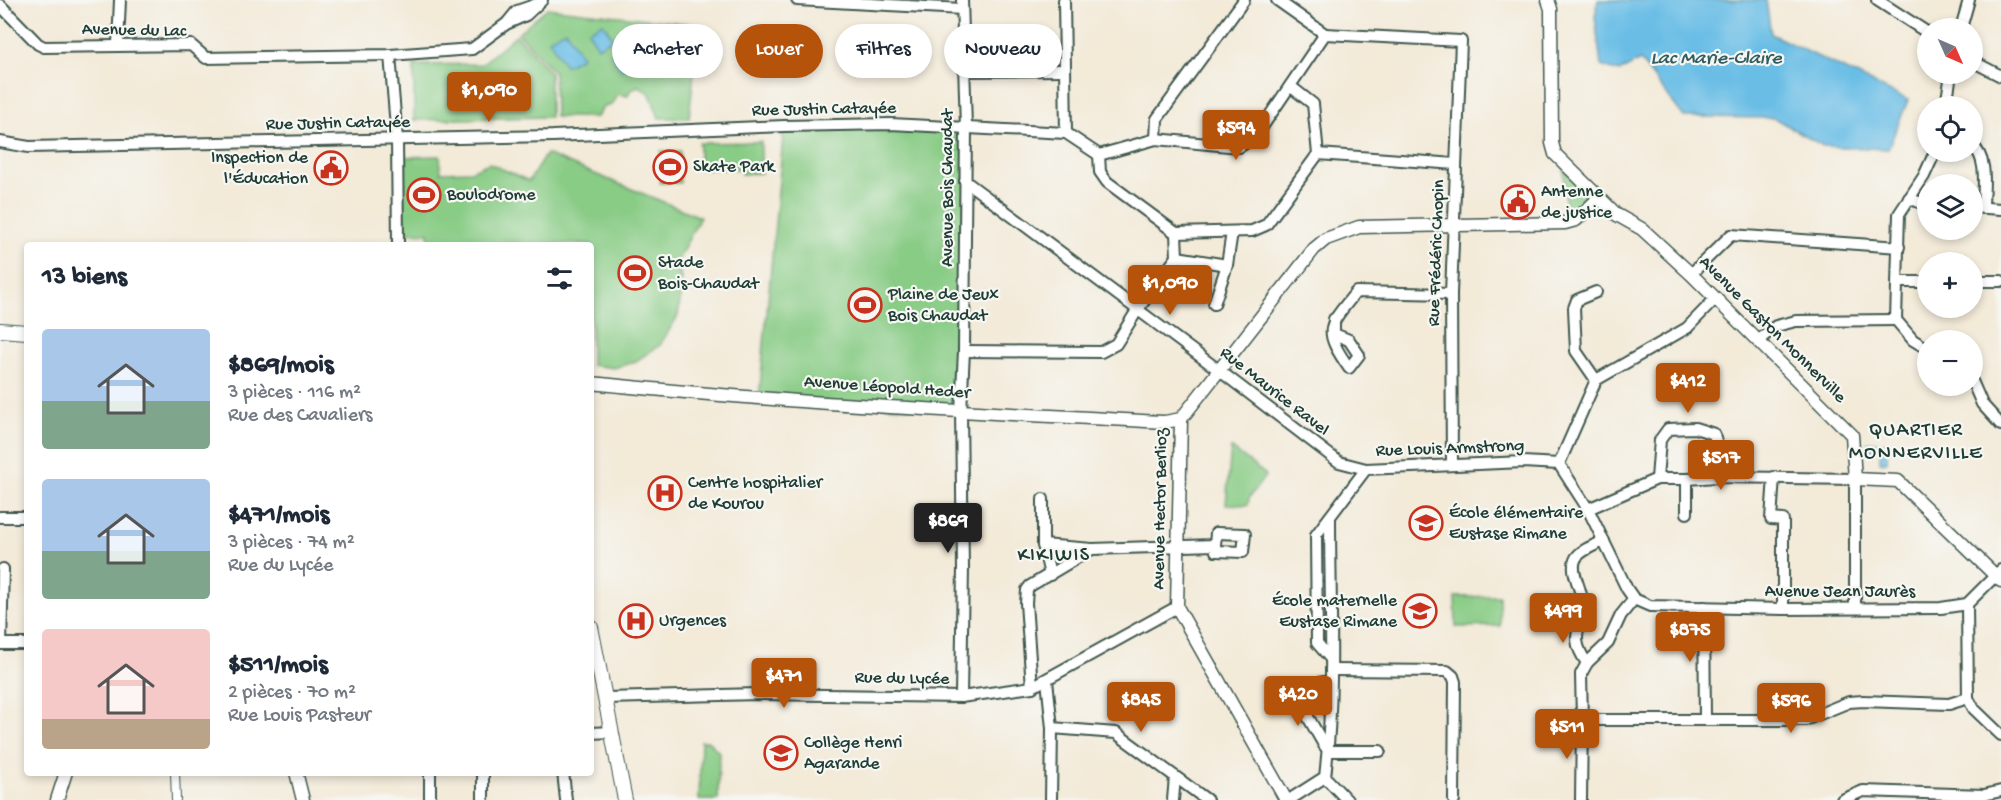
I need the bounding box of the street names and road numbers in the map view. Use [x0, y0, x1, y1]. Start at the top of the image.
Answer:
street label: Avenue du Lac [82, 20, 187, 42]
street label: Rue Justin Catayée [752, 98, 897, 122]
street label: Avenue Bois Chaudat [938, 108, 959, 267]
street label: Rue Justin Catayée [266, 112, 411, 136]
street label: Rue Frédéric Chopin [1424, 179, 1450, 327]
street label: Avenue Gaston Monnerville [1694, 252, 1850, 408]
street label: Rue Maurice Ravel [1215, 343, 1333, 441]
street label: Avenue Léopold Heder [803, 372, 972, 404]
street label: Avenue Hector Berlioz [1149, 427, 1173, 590]
street label: Rue Louis Armstrong [1375, 436, 1525, 462]
street label: Avenue Jean Jaurès [1765, 582, 1917, 603]
street label: Rue du Lycée [854, 668, 950, 690]

